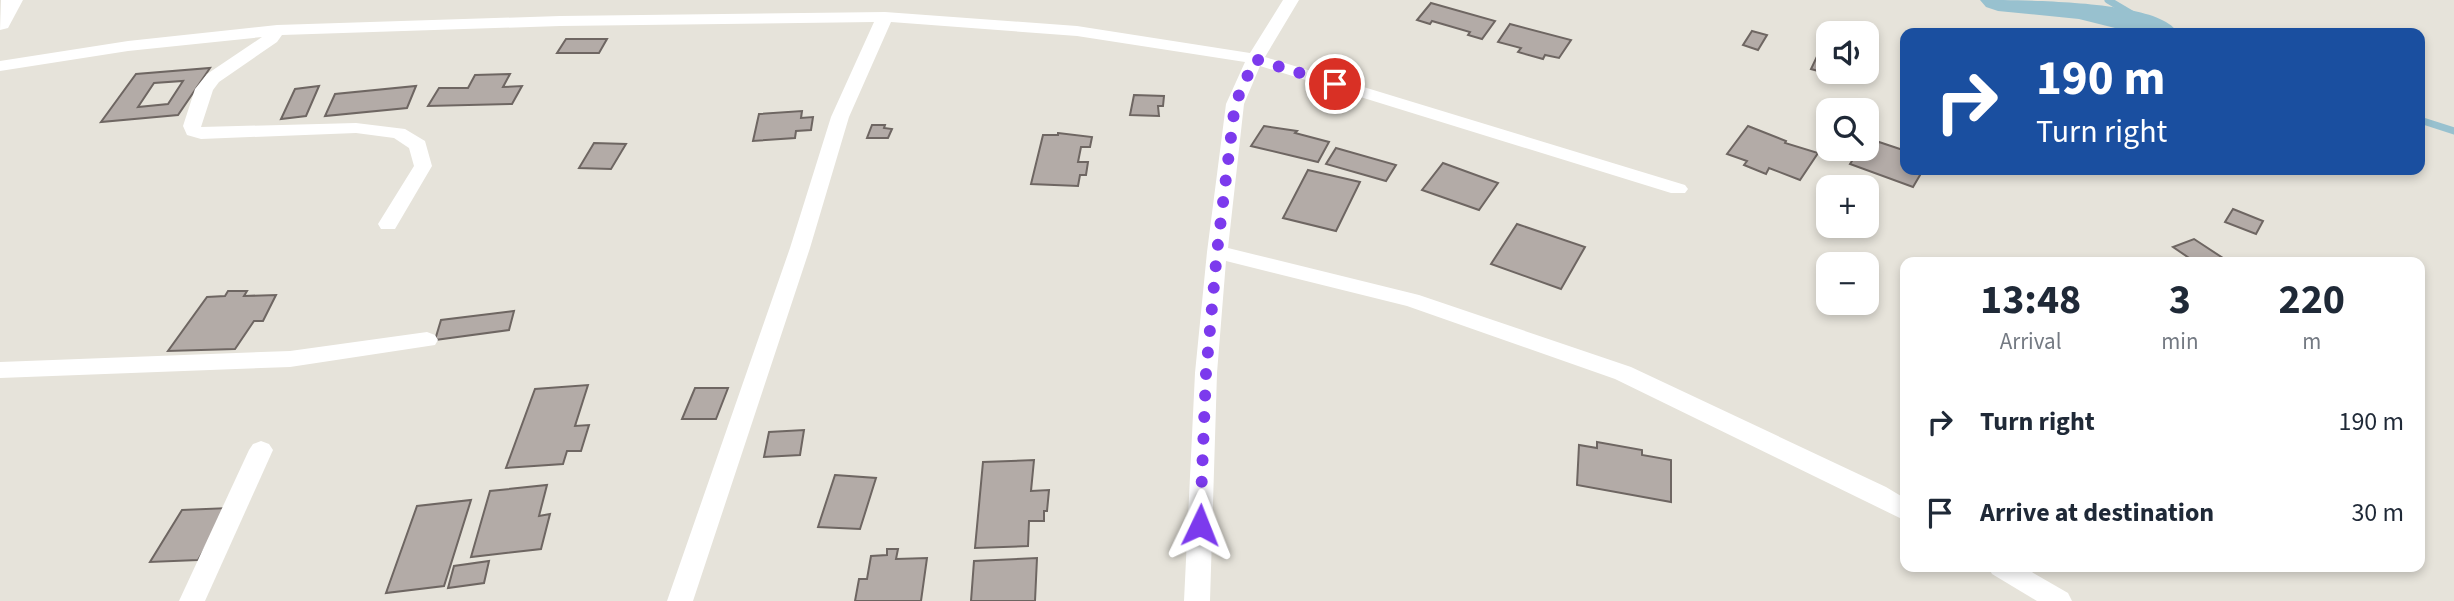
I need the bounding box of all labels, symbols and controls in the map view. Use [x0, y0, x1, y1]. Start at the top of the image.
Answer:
map controls [1816, 21, 1879, 315]
button: sound [1816, 21, 1879, 84]
text: 190 m [2036, 44, 2165, 114]
pin [1305, 54, 1365, 114]
icon: right [1921, 56, 2012, 147]
icon: arrive [1316, 65, 1354, 103]
button: search [1816, 98, 1879, 161]
text: Turn right [2036, 109, 2167, 155]
button: + [1816, 175, 1879, 238]
button: − [1816, 252, 1879, 315]
text: 13:48 [1980, 270, 2081, 330]
text: 3 [2169, 270, 2191, 330]
text: 220 [2278, 270, 2345, 330]
text: Arrival [2000, 325, 2062, 358]
text: min [2161, 325, 2199, 358]
text: m [2302, 325, 2321, 358]
icon: right [1921, 403, 1959, 441]
text: Turn right [1980, 403, 2095, 440]
text: 190 m [2338, 403, 2404, 440]
position arrow [1163, 488, 1237, 562]
icon: arrive [1921, 494, 1959, 532]
text: Arrive at destination [1980, 494, 2214, 531]
text: 30 m [2351, 494, 2404, 531]

